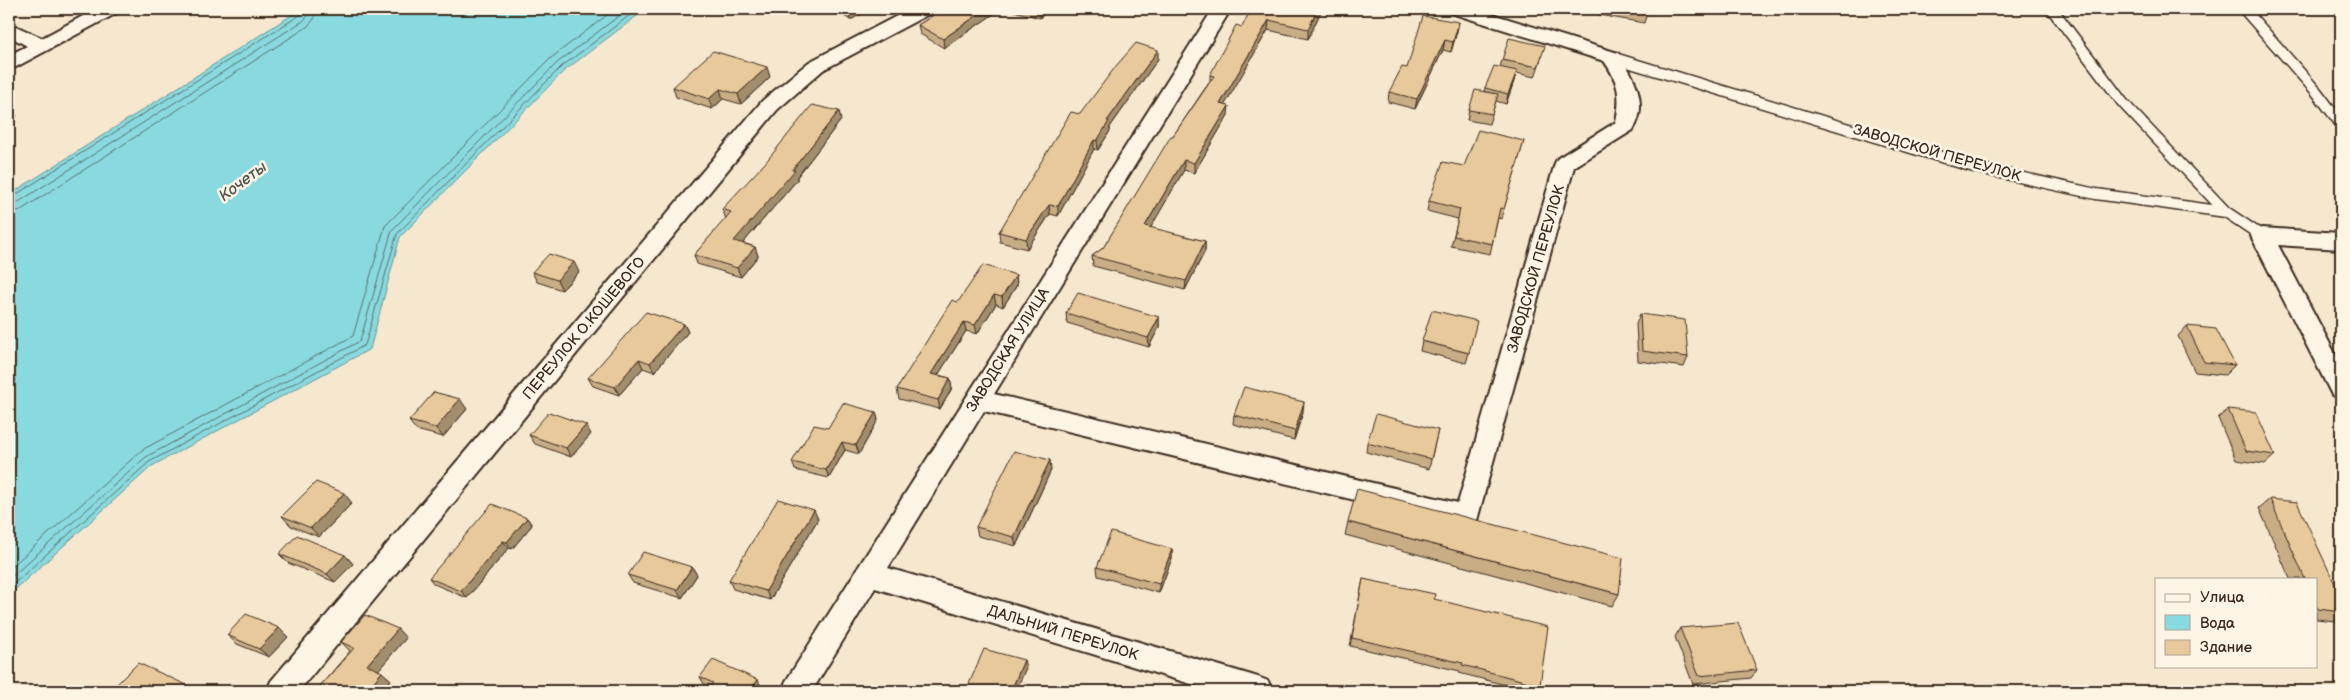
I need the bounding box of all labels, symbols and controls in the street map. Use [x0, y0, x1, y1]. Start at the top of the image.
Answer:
street label: ЗАВОДСКОЙ ПЕРЕУЛОК [1851, 120, 2023, 186]
water label: Кочеты [215, 158, 271, 206]
street label: ЗАВОДСКОЙ ПЕРЕУЛОК [1503, 183, 1569, 355]
street label: ПЕРЕУЛОК О.КОШЕВОГО [519, 252, 650, 403]
street label: ЗАВОДСКАЯ УЛИЦА [962, 284, 1054, 416]
legend [2155, 578, 2318, 668]
text: Улица [2200, 588, 2245, 607]
street label: ДАЛЬНИЙ ПЕРЕУЛОК [985, 601, 1141, 665]
text: Вода [2200, 614, 2235, 633]
text: Здание [2200, 638, 2252, 657]

